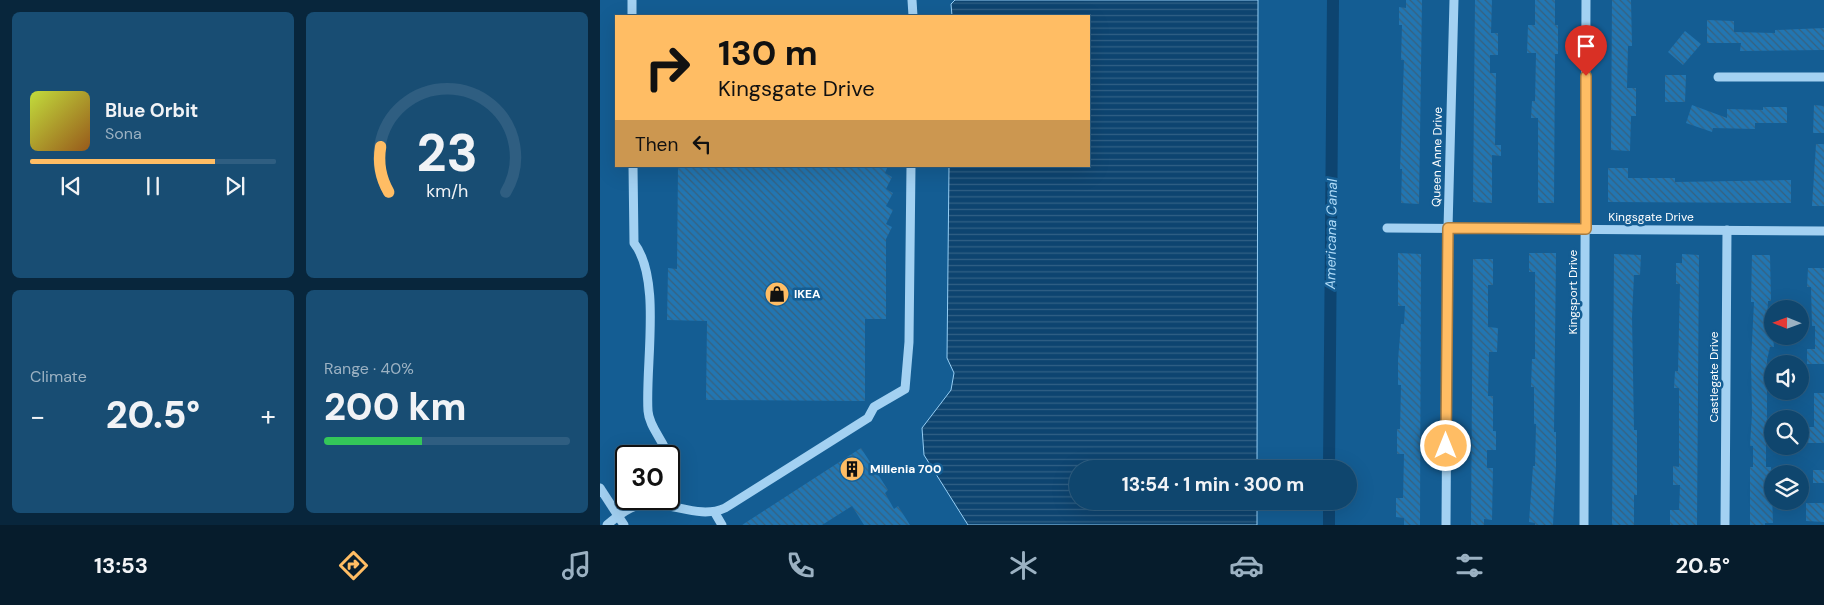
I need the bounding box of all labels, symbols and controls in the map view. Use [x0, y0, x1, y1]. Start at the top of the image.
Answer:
pin [1565, 25, 1607, 76]
text: 130 m [718, 30, 818, 76]
icon: arrive [1572, 32, 1600, 60]
icon: right [635, 35, 700, 100]
text: Kingsgate Drive [718, 74, 875, 103]
text: Blue Orbit [105, 98, 198, 123]
street label: Queen Anne Drive [1428, 107, 1446, 207]
text: 23 [416, 119, 478, 187]
text: Sona [105, 123, 142, 144]
icon: left [688, 130, 716, 158]
text: Then [635, 132, 678, 157]
icon: previous [57, 172, 85, 200]
icon: pause [139, 172, 167, 200]
icon: next [221, 172, 249, 200]
water label: Americana Canal [1321, 178, 1341, 290]
text: km/h [426, 179, 468, 203]
street label: Kingsgate Drive [1608, 209, 1694, 225]
street label: Kingsport Drive [1565, 249, 1581, 334]
shop icon: IKEA [764, 281, 790, 307]
place label: IKEA [794, 286, 821, 302]
north arrow [1764, 300, 1809, 345]
map controls [1764, 300, 1809, 510]
street label: Castlegate Drive [1706, 331, 1722, 423]
button: sound [1764, 355, 1809, 400]
text: Range · 40% [324, 358, 414, 379]
text: Climate [30, 366, 87, 387]
text: 200 km [324, 382, 467, 432]
text: 20.5° [106, 390, 200, 440]
text: − [30, 398, 45, 435]
text: + [261, 398, 276, 435]
button: search [1764, 410, 1809, 455]
position arrow [1419, 419, 1471, 471]
speed limit sign: 30 [615, 445, 680, 510]
building icon: Millenia 700 [839, 456, 865, 482]
place label: Millenia 700 [870, 461, 941, 477]
button: layers [1764, 465, 1809, 510]
text: 13:54 · 1 min · 300 m [1122, 472, 1304, 497]
icon: directions [336, 548, 371, 583]
icon: music [559, 548, 594, 583]
icon: phone [783, 548, 818, 583]
icon: climate [1006, 548, 1041, 583]
icon: car [1229, 548, 1264, 583]
icon: filters [1452, 548, 1487, 583]
text: 13:53 [94, 551, 148, 580]
text: 20.5° [1675, 551, 1730, 580]

